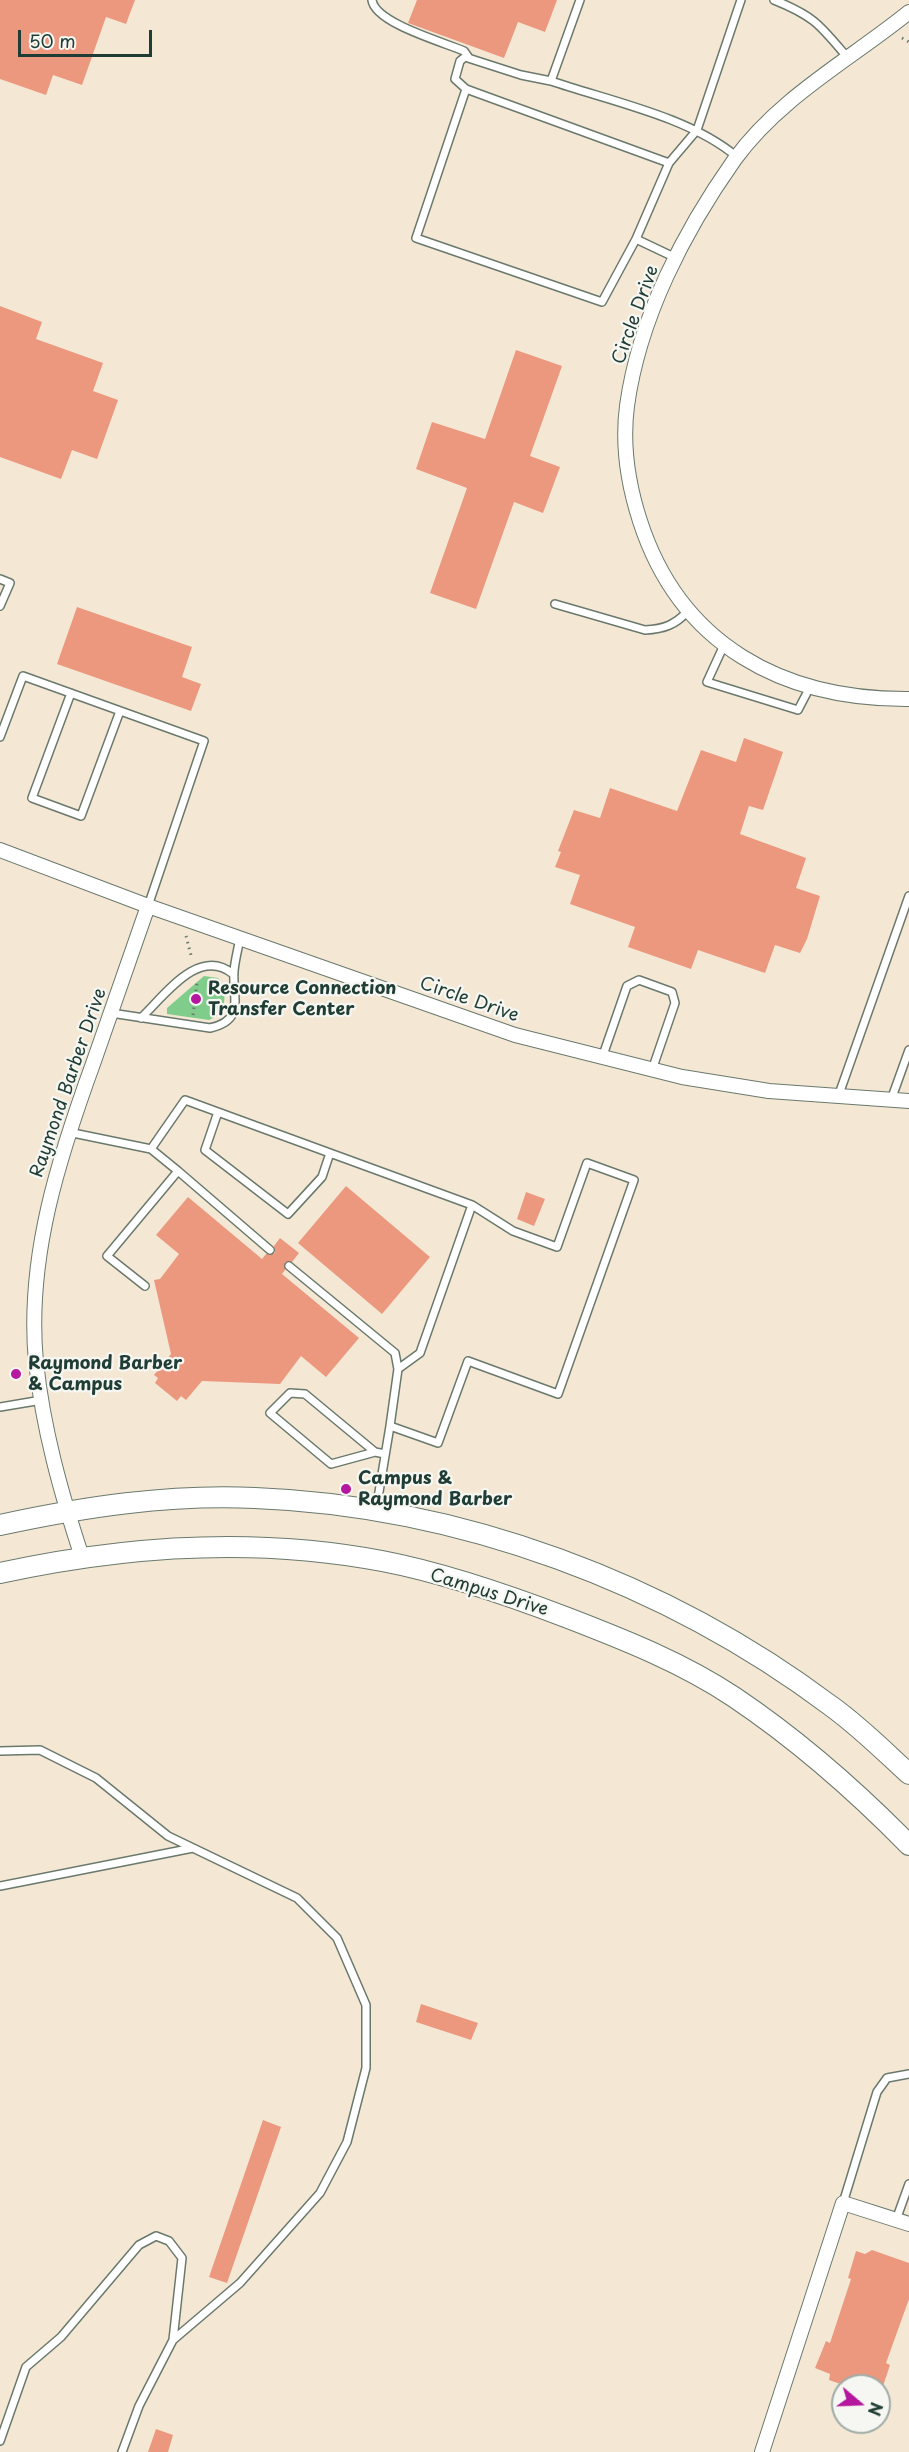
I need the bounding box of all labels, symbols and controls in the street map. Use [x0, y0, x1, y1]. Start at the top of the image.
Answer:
scale bar [21, 18, 154, 56]
text: 50 m [29, 27, 76, 54]
street label: Circle Drive [608, 263, 664, 367]
street label: Circle Drive [417, 973, 521, 1027]
place label: Resource Connection Transfer Center [208, 978, 396, 1020]
street label: Raymond Barber Drive [26, 986, 112, 1180]
marker: Resource Connection Transfer Center [189, 992, 203, 1006]
place label: Raymond Barber & Campus [28, 1353, 182, 1396]
marker: Raymond Barber & Campus [9, 1367, 23, 1381]
place label: Campus & Raymond Barber [358, 1468, 512, 1510]
marker: Campus & Raymond Barber [339, 1482, 353, 1496]
street label: Campus Drive [427, 1565, 551, 1621]
north arrow [831, 2374, 891, 2434]
text: N [863, 2399, 890, 2419]

